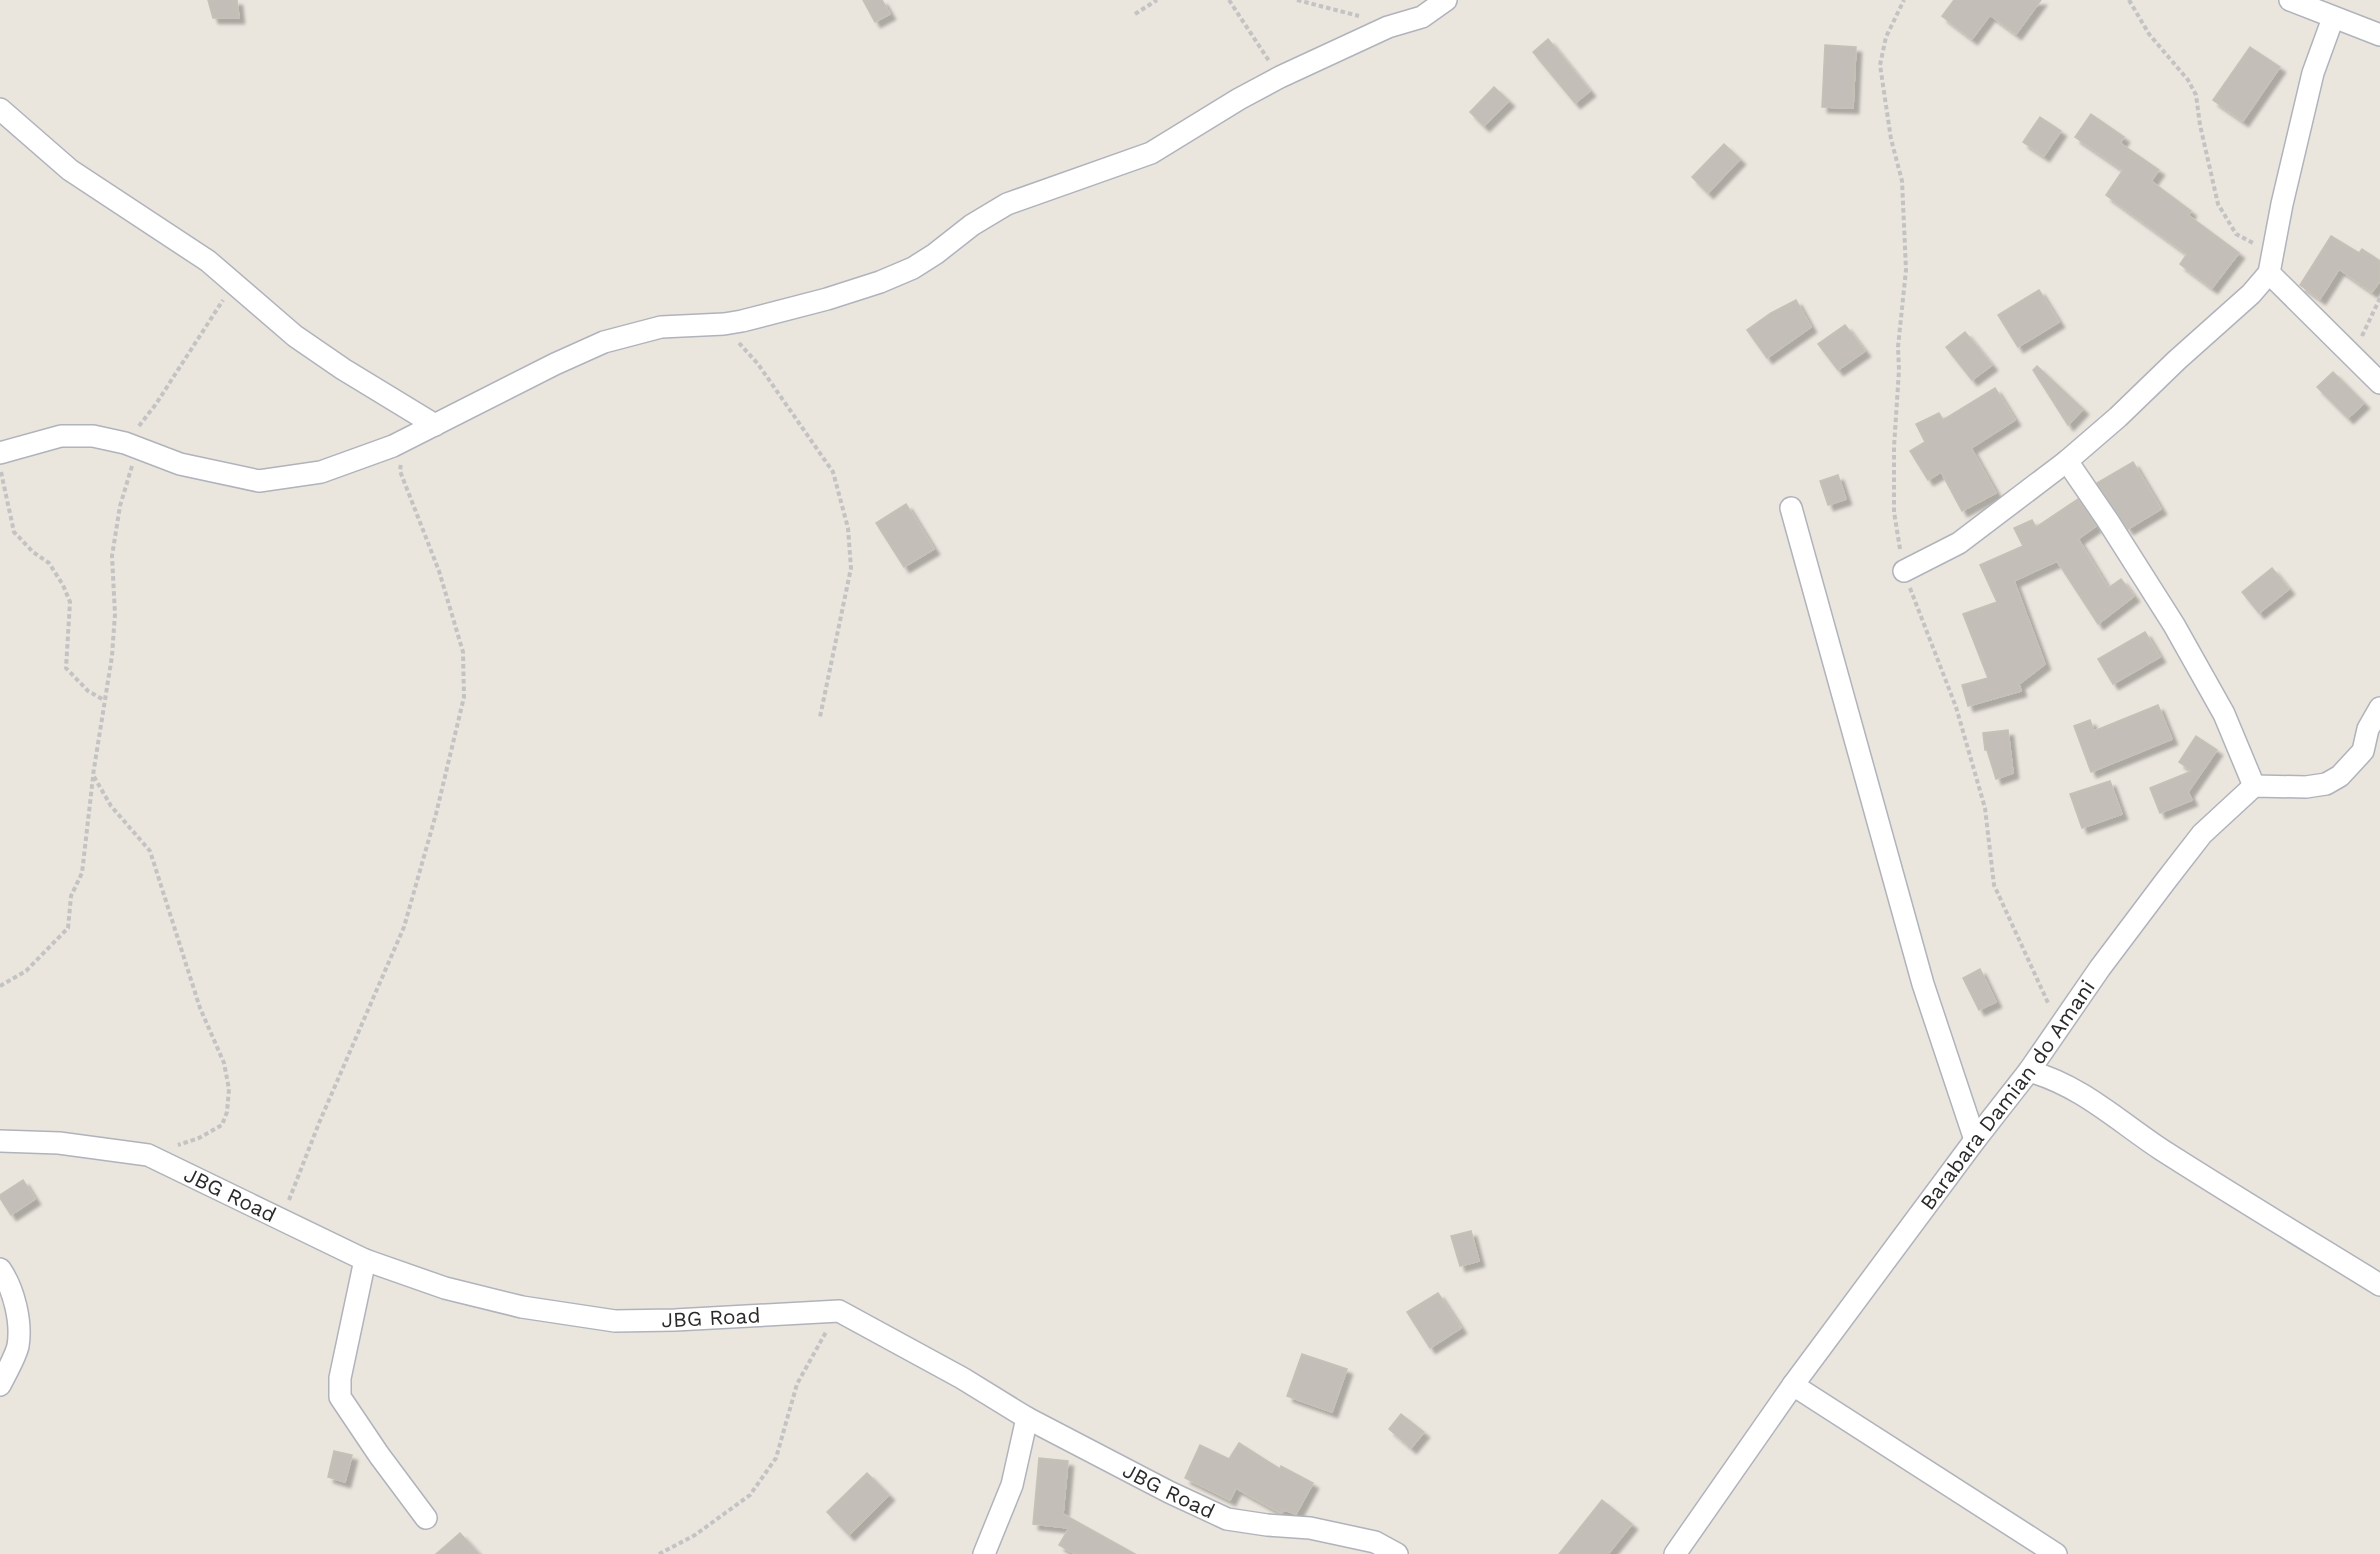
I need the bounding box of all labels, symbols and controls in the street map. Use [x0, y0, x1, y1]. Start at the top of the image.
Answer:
street label: Barabara Damian do Amani [1915, 975, 2100, 1214]
street label: JBG Road [180, 1161, 280, 1227]
street label: JBG Road [661, 1302, 761, 1332]
street label: JBG Road [1119, 1457, 1219, 1523]

